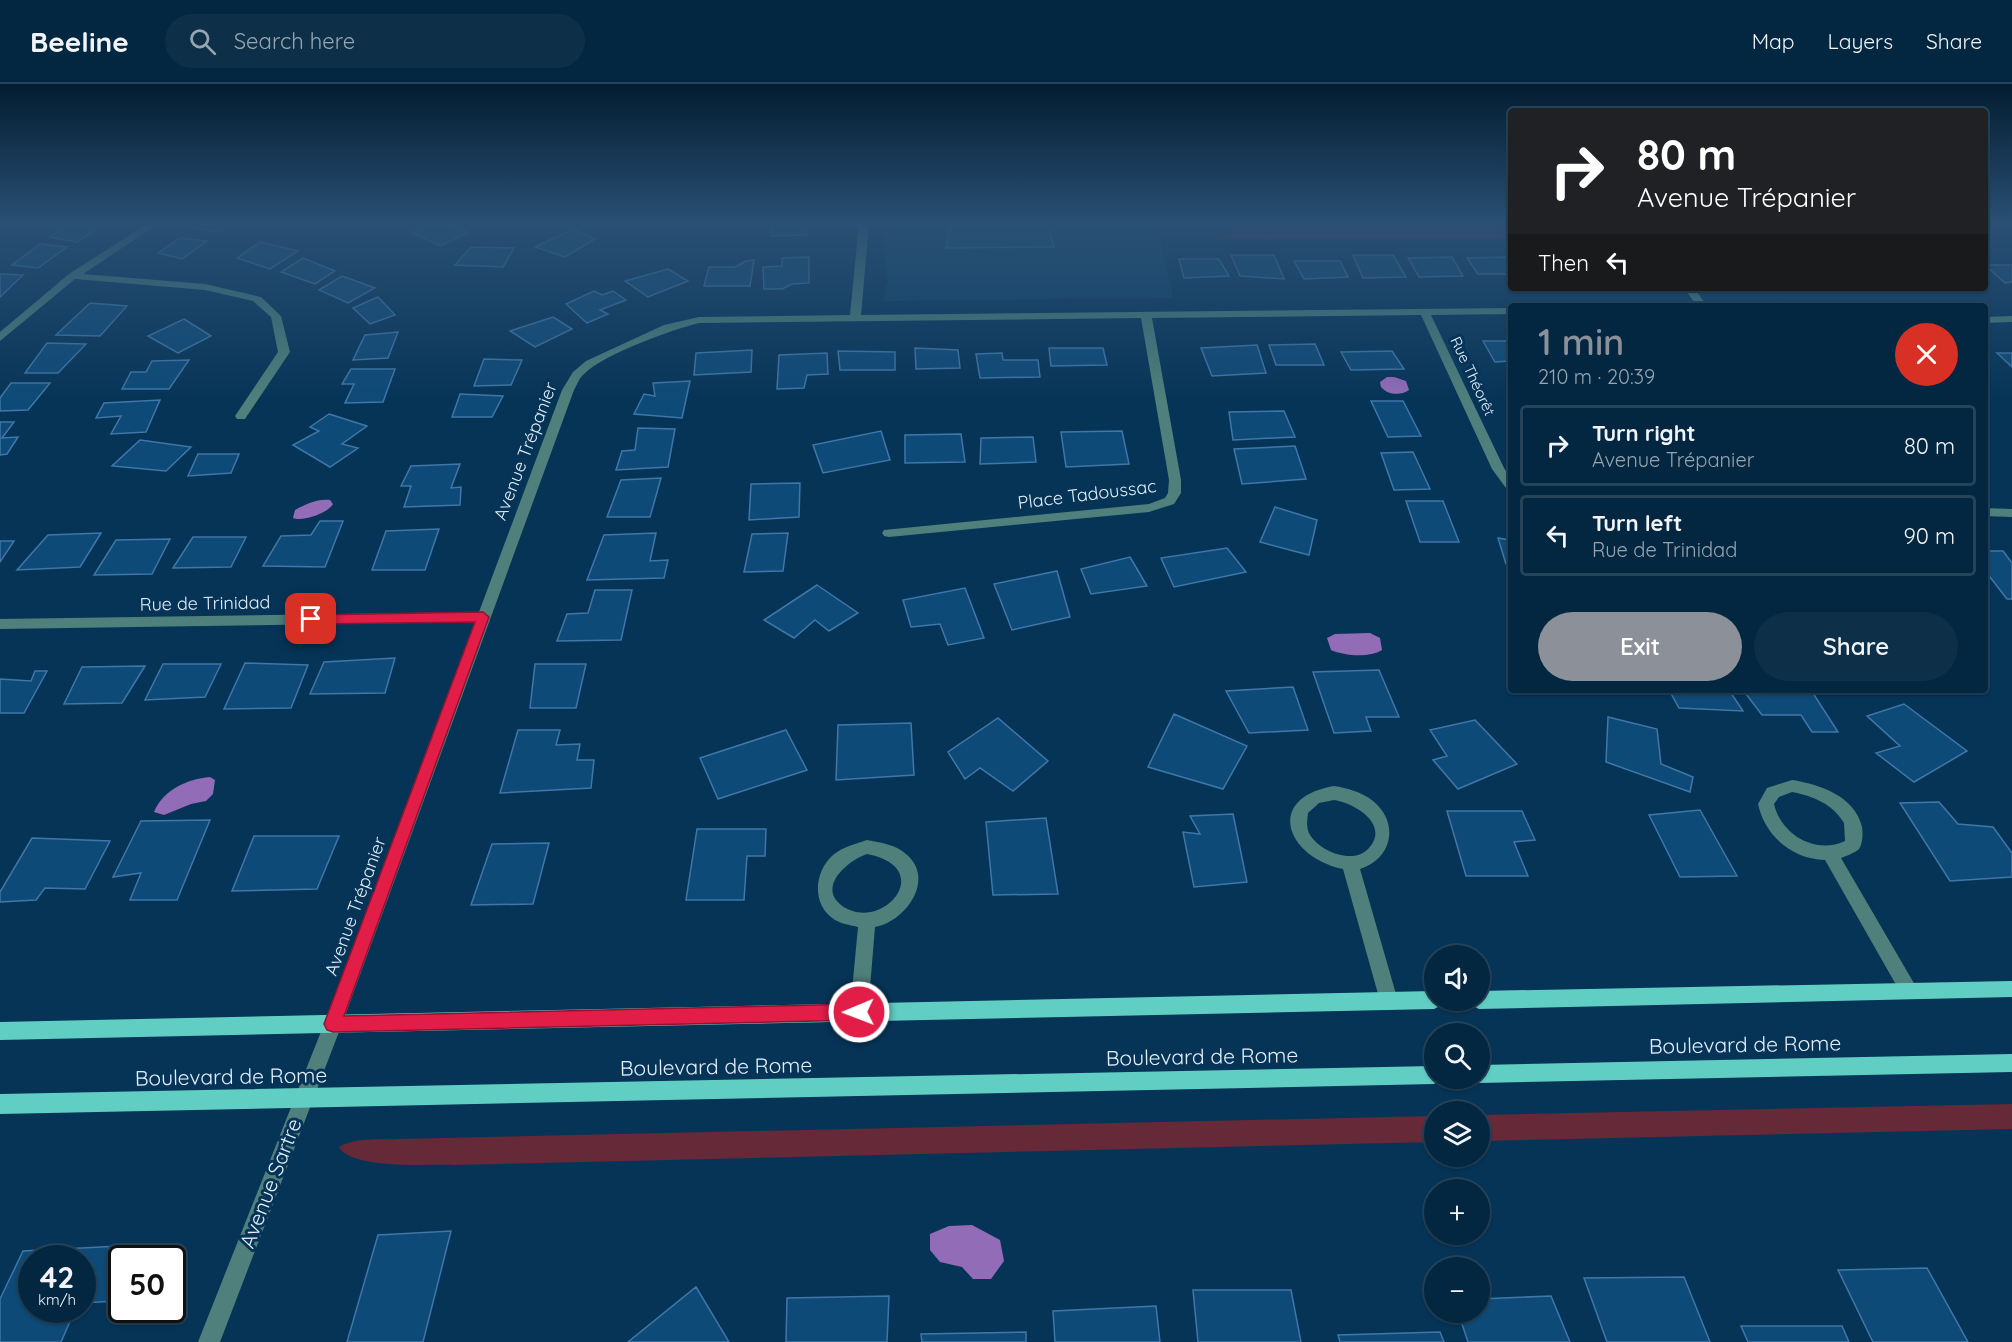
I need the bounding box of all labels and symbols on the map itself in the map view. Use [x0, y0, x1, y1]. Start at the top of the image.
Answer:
street label: Rue Théorêt [1446, 333, 1500, 419]
street label: Avenue Trépanier [488, 379, 562, 523]
street label: Place Tadoussac [1016, 474, 1158, 514]
street label: Rue de Trinidad [139, 590, 271, 616]
pin [285, 593, 336, 644]
street label: Avenue Trépanier [319, 833, 391, 979]
position arrow [827, 980, 891, 1044]
street label: Boulevard de Rome [1649, 1029, 1841, 1059]
street label: Boulevard de Rome [1106, 1041, 1298, 1071]
street label: Boulevard de Rome [620, 1051, 812, 1081]
street label: Boulevard de Rome [135, 1061, 327, 1091]
street label: Avenue Sartre [233, 1114, 307, 1252]
speed limit sign: 50 [108, 1245, 186, 1323]

